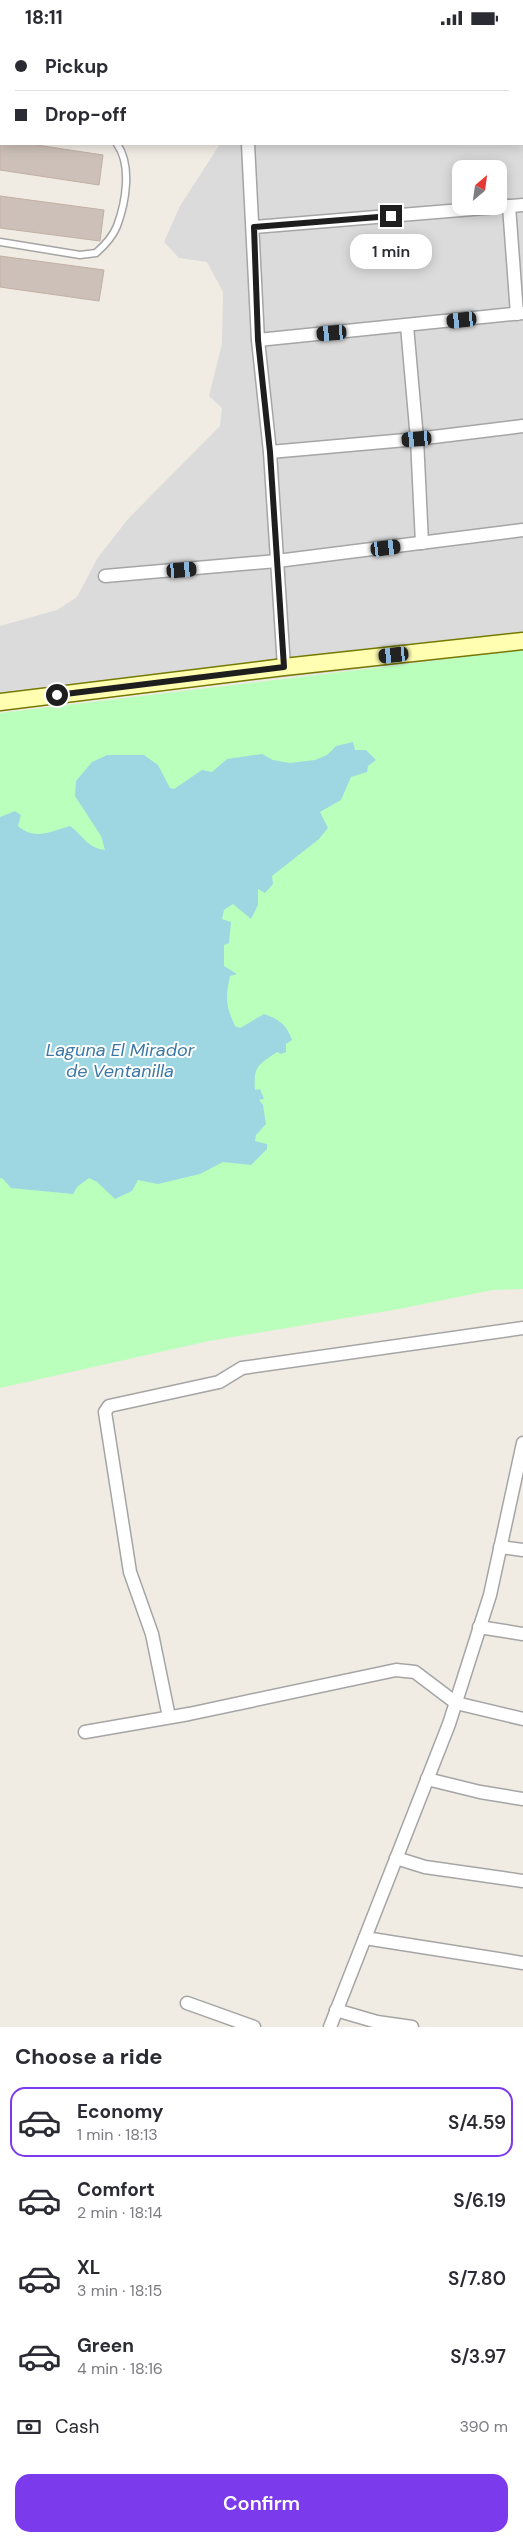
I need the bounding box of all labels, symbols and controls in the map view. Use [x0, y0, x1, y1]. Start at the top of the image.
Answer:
text: 18:11 [25, 5, 63, 30]
text: Pickup [45, 54, 109, 79]
text: Drop-off [45, 102, 127, 127]
north arrow [452, 160, 508, 215]
map controls [452, 160, 507, 215]
route end [380, 205, 402, 227]
callout: 1 min [350, 233, 432, 269]
text: 1 min [372, 241, 410, 262]
car [446, 311, 477, 329]
car [316, 324, 347, 342]
car [401, 430, 432, 448]
car [370, 539, 401, 557]
car [166, 561, 197, 579]
car [378, 646, 409, 664]
route start [46, 684, 68, 706]
water label: Laguna El Mirador de Ventanilla [46, 1038, 196, 1083]
text: Choose a ride [15, 2042, 163, 2071]
text: Economy [77, 2099, 164, 2124]
icon: car [17, 2100, 62, 2145]
text: S/4.59 [448, 2110, 506, 2135]
text: 1 min · 18:13 [77, 2124, 158, 2145]
text: Comfort [77, 2177, 155, 2202]
icon: car [17, 2178, 62, 2223]
text: S/6.19 [453, 2188, 506, 2213]
text: 2 min · 18:14 [77, 2202, 162, 2223]
text: XL [77, 2255, 100, 2280]
icon: car [17, 2256, 62, 2301]
text: S/7.80 [448, 2266, 506, 2291]
text: 3 min · 18:15 [77, 2280, 162, 2301]
text: Green [77, 2333, 134, 2358]
icon: car [17, 2334, 62, 2379]
text: S/3.97 [450, 2344, 506, 2369]
text: 4 min · 18:16 [77, 2358, 163, 2379]
icon: cash [15, 2413, 43, 2441]
text: Cash [55, 2414, 99, 2439]
text: 390 m [460, 2416, 508, 2437]
button: Confirm [15, 2474, 508, 2532]

